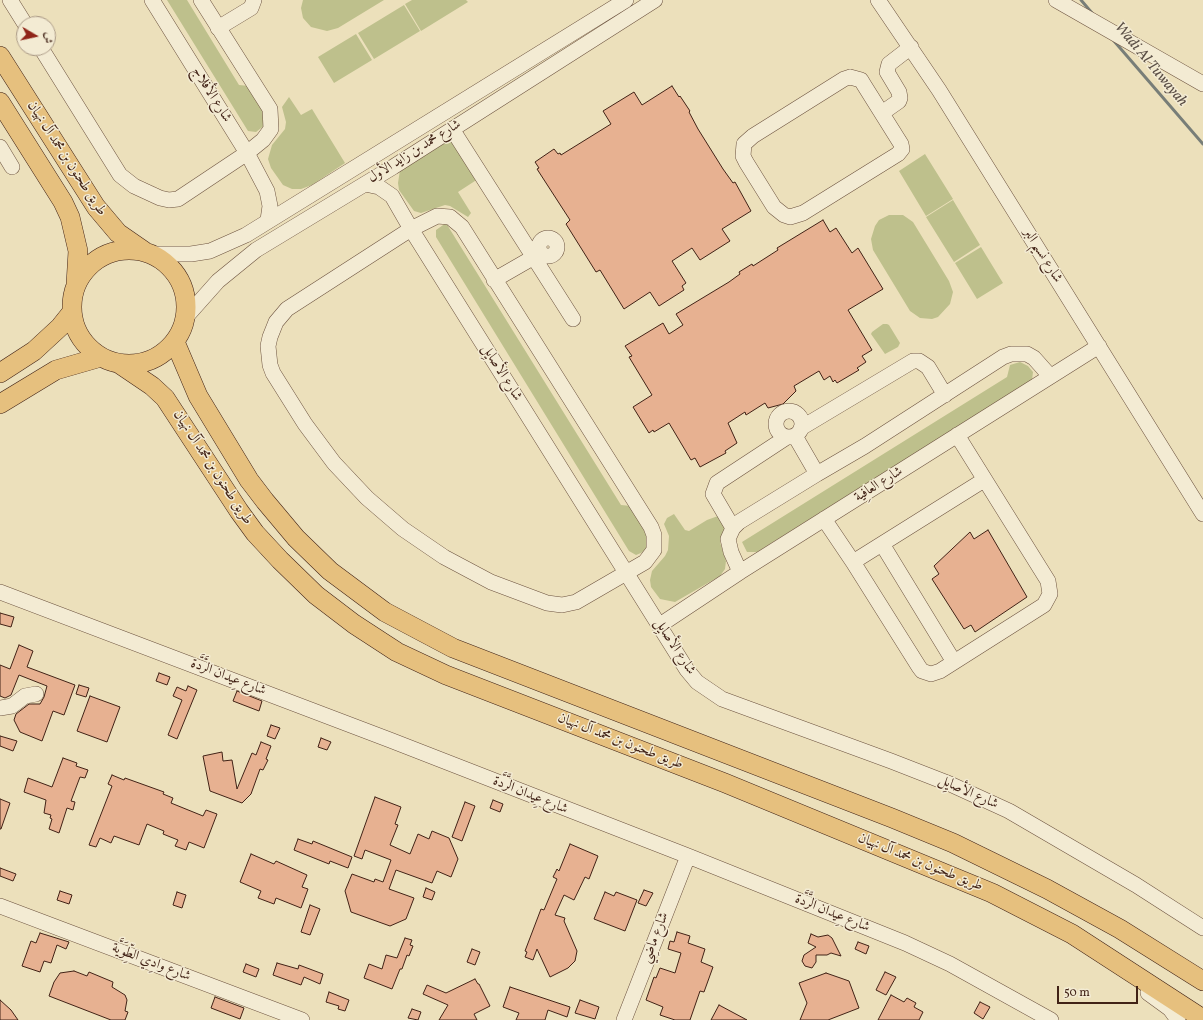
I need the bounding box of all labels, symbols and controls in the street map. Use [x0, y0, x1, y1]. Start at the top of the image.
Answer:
north arrow [16, 16, 56, 56]
water label: Wadi Al Tuwayah [1110, 19, 1190, 111]
text: ش [39, 31, 56, 44]
street label: شارع الأفلاج [187, 64, 235, 126]
street label: طريق طحنون بن محمد آل نهيان [23, 99, 109, 219]
street label: شارع محمد بن زايد الأول [365, 117, 465, 187]
street label: شارع نسيم البر [1019, 226, 1065, 286]
street label: شارع الأصايِل [477, 342, 525, 404]
street label: طريق طحنون بن محمد آل نهيان [169, 408, 255, 528]
street label: شارع العافِية [852, 464, 906, 506]
street label: شارع الأصايِل [650, 616, 698, 678]
street label: شارع عِيدان الرَّدَّة [188, 656, 268, 700]
street label: طريق طحنون بن محمد آل نهيان [555, 710, 685, 774]
street label: شارع الأصايِل [935, 772, 1001, 814]
street label: شارع عِيدان الرَّدَّة [490, 773, 570, 819]
street label: طريق طحنون بن محمد آل نهيان [855, 830, 985, 896]
street label: شارع عِيدان الرَّدَّة [792, 891, 872, 937]
street label: شارع ماضِي [639, 910, 673, 966]
street label: شارع وادِي الطِّوَيَّة [109, 940, 193, 986]
scale bar [1059, 978, 1140, 1004]
text: 50 m [1064, 985, 1090, 1001]

